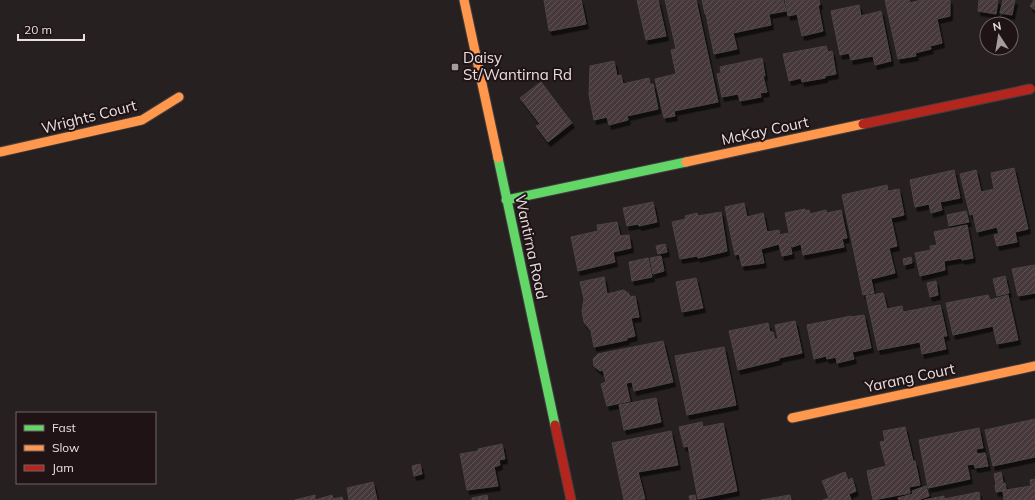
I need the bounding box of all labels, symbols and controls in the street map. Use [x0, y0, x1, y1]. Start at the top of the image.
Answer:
scale bar [18, 16, 84, 42]
north arrow [979, 16, 1019, 56]
text: N [991, 19, 1002, 34]
text: 20 m [24, 22, 52, 37]
place label: Daisy St/Wantirna Rd [463, 48, 572, 84]
marker: Daisy St/Wantirna Rd [450, 62, 460, 72]
street label: Wrights Court [39, 96, 138, 138]
street label: McKay Court [720, 112, 810, 149]
street label: Wantirna Road [511, 193, 552, 301]
street label: Yarang Court [862, 359, 956, 396]
legend [16, 412, 156, 484]
text: Fast [52, 420, 76, 435]
text: Slow [52, 440, 80, 455]
text: Jam [52, 460, 74, 475]

